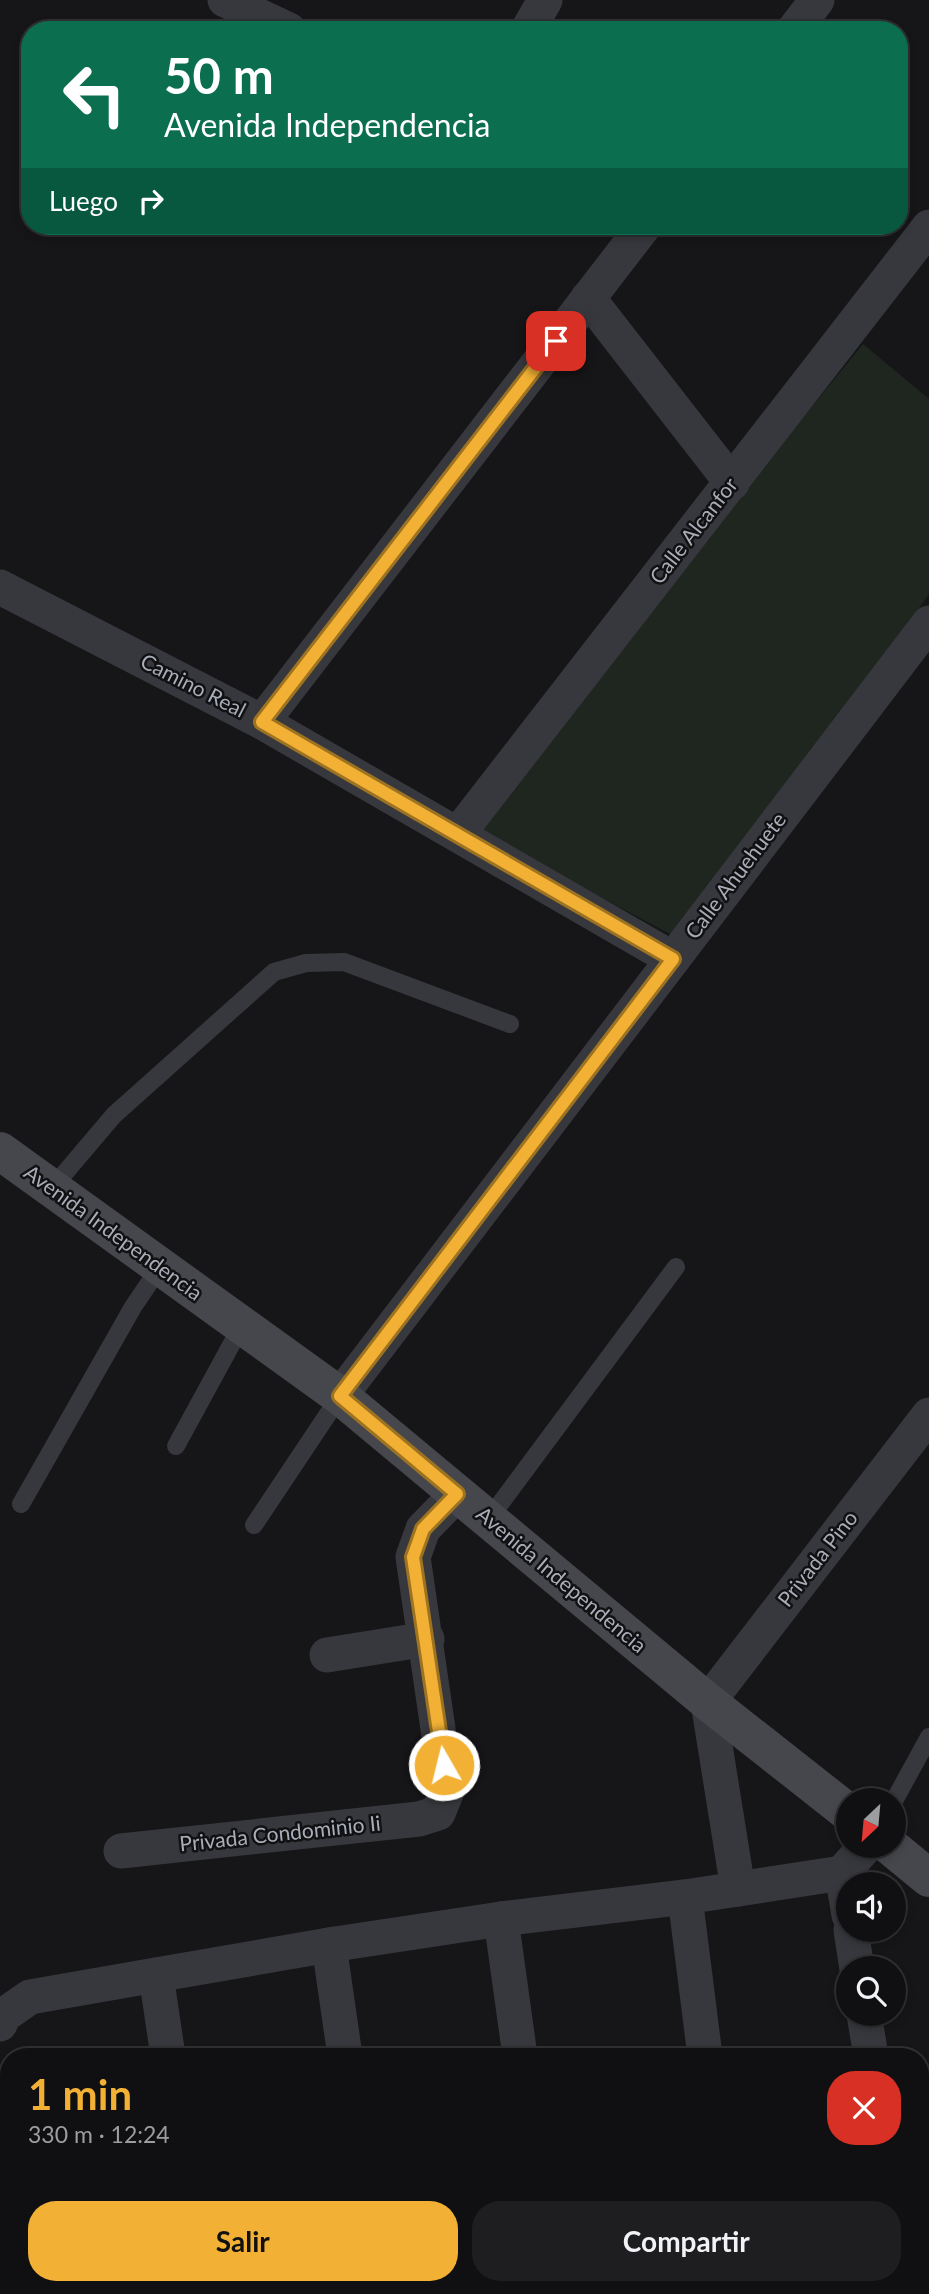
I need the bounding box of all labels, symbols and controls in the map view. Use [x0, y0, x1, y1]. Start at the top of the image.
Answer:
text: 50 m [164, 46, 274, 104]
icon: left [49, 49, 140, 140]
text: Avenida Independencia [164, 105, 491, 144]
icon: right [132, 182, 170, 220]
text: Luego [49, 185, 118, 217]
pin [526, 311, 586, 371]
icon: arrive [537, 322, 575, 360]
street label: Calle Alcanfor [644, 472, 742, 588]
street label: Camino Real [137, 647, 250, 722]
street label: Calle Ahuehuete [679, 807, 790, 943]
street label: Avenida Independencia [20, 1159, 208, 1305]
street label: Avenida Independencia [472, 1500, 652, 1657]
street label: Privada Pino [772, 1505, 862, 1611]
position arrow [407, 1728, 481, 1802]
north arrow [836, 1788, 906, 1858]
map controls [836, 1788, 906, 2026]
street label: Privada Condominio Ii [178, 1810, 382, 1855]
button: sound [836, 1872, 906, 1942]
button: search [836, 1956, 906, 2026]
text: 1 min [28, 2069, 132, 2119]
button: close [827, 2071, 901, 2145]
text: 330 m · 12:24 [28, 2120, 170, 2148]
button: Salir [28, 2201, 458, 2281]
button: Compartir [472, 2201, 901, 2281]

